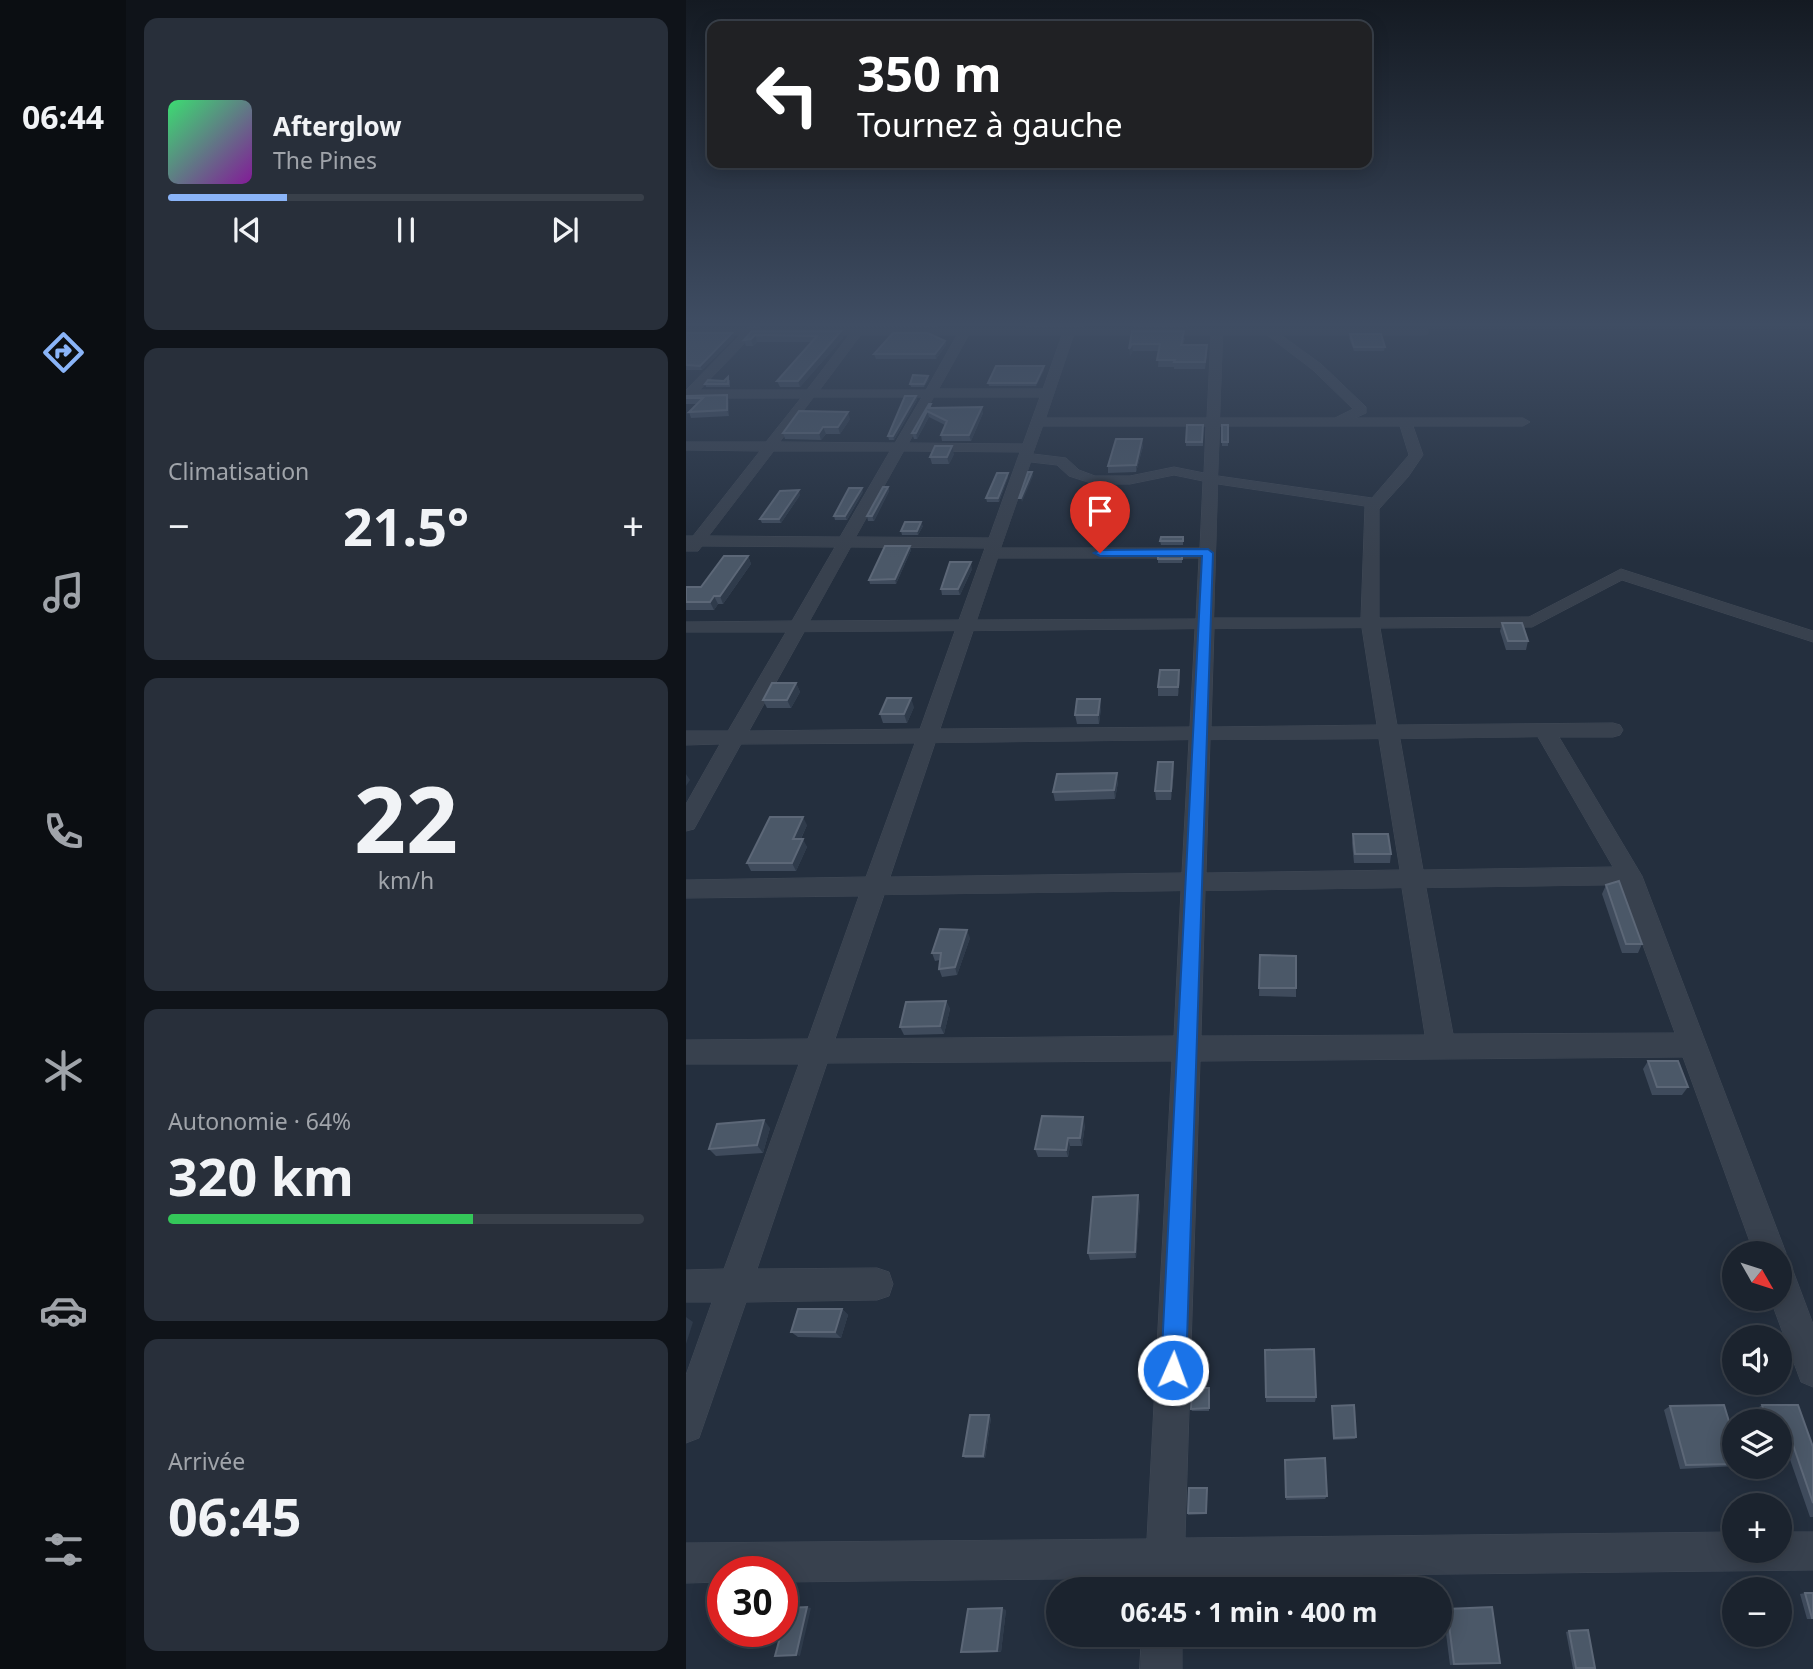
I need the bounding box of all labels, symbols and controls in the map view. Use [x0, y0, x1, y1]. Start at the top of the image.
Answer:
text: 350 m [857, 40, 1002, 106]
icon: left [742, 49, 833, 140]
text: 06:44 [22, 95, 104, 138]
text: Tournez à gauche [857, 103, 1123, 146]
text: Afterglow [273, 108, 401, 144]
text: The Pines [273, 144, 377, 176]
icon: previous [228, 211, 266, 249]
icon: pause [387, 211, 425, 249]
icon: next [546, 211, 584, 249]
icon: directions [39, 328, 88, 377]
text: Climatisation [168, 455, 309, 487]
pin [1070, 481, 1130, 553]
text: 21.5° [343, 490, 469, 561]
icon: arrive [1081, 492, 1119, 530]
text: − [168, 499, 190, 551]
text: + [622, 499, 644, 551]
icon: music [39, 568, 88, 617]
text: 22 [354, 756, 458, 880]
icon: phone [39, 807, 88, 856]
text: km/h [378, 864, 434, 896]
icon: climate [39, 1046, 88, 1095]
text: Autonomie · 64% [168, 1105, 351, 1137]
text: 320 km [168, 1140, 354, 1211]
north arrow [1722, 1241, 1792, 1311]
map controls [1722, 1241, 1792, 1647]
icon: car [39, 1286, 88, 1335]
button: sound [1722, 1325, 1792, 1395]
position arrow [1136, 1333, 1210, 1407]
button: layers [1722, 1409, 1792, 1479]
text: Arrivée [168, 1445, 245, 1477]
text: 06:45 [168, 1480, 302, 1551]
button: + [1722, 1493, 1792, 1563]
icon: filters [39, 1525, 88, 1574]
speed limit sign: 30 [707, 1556, 798, 1647]
button: − [1722, 1577, 1792, 1647]
text: 06:45 · 1 min · 400 m [1121, 1594, 1377, 1630]

